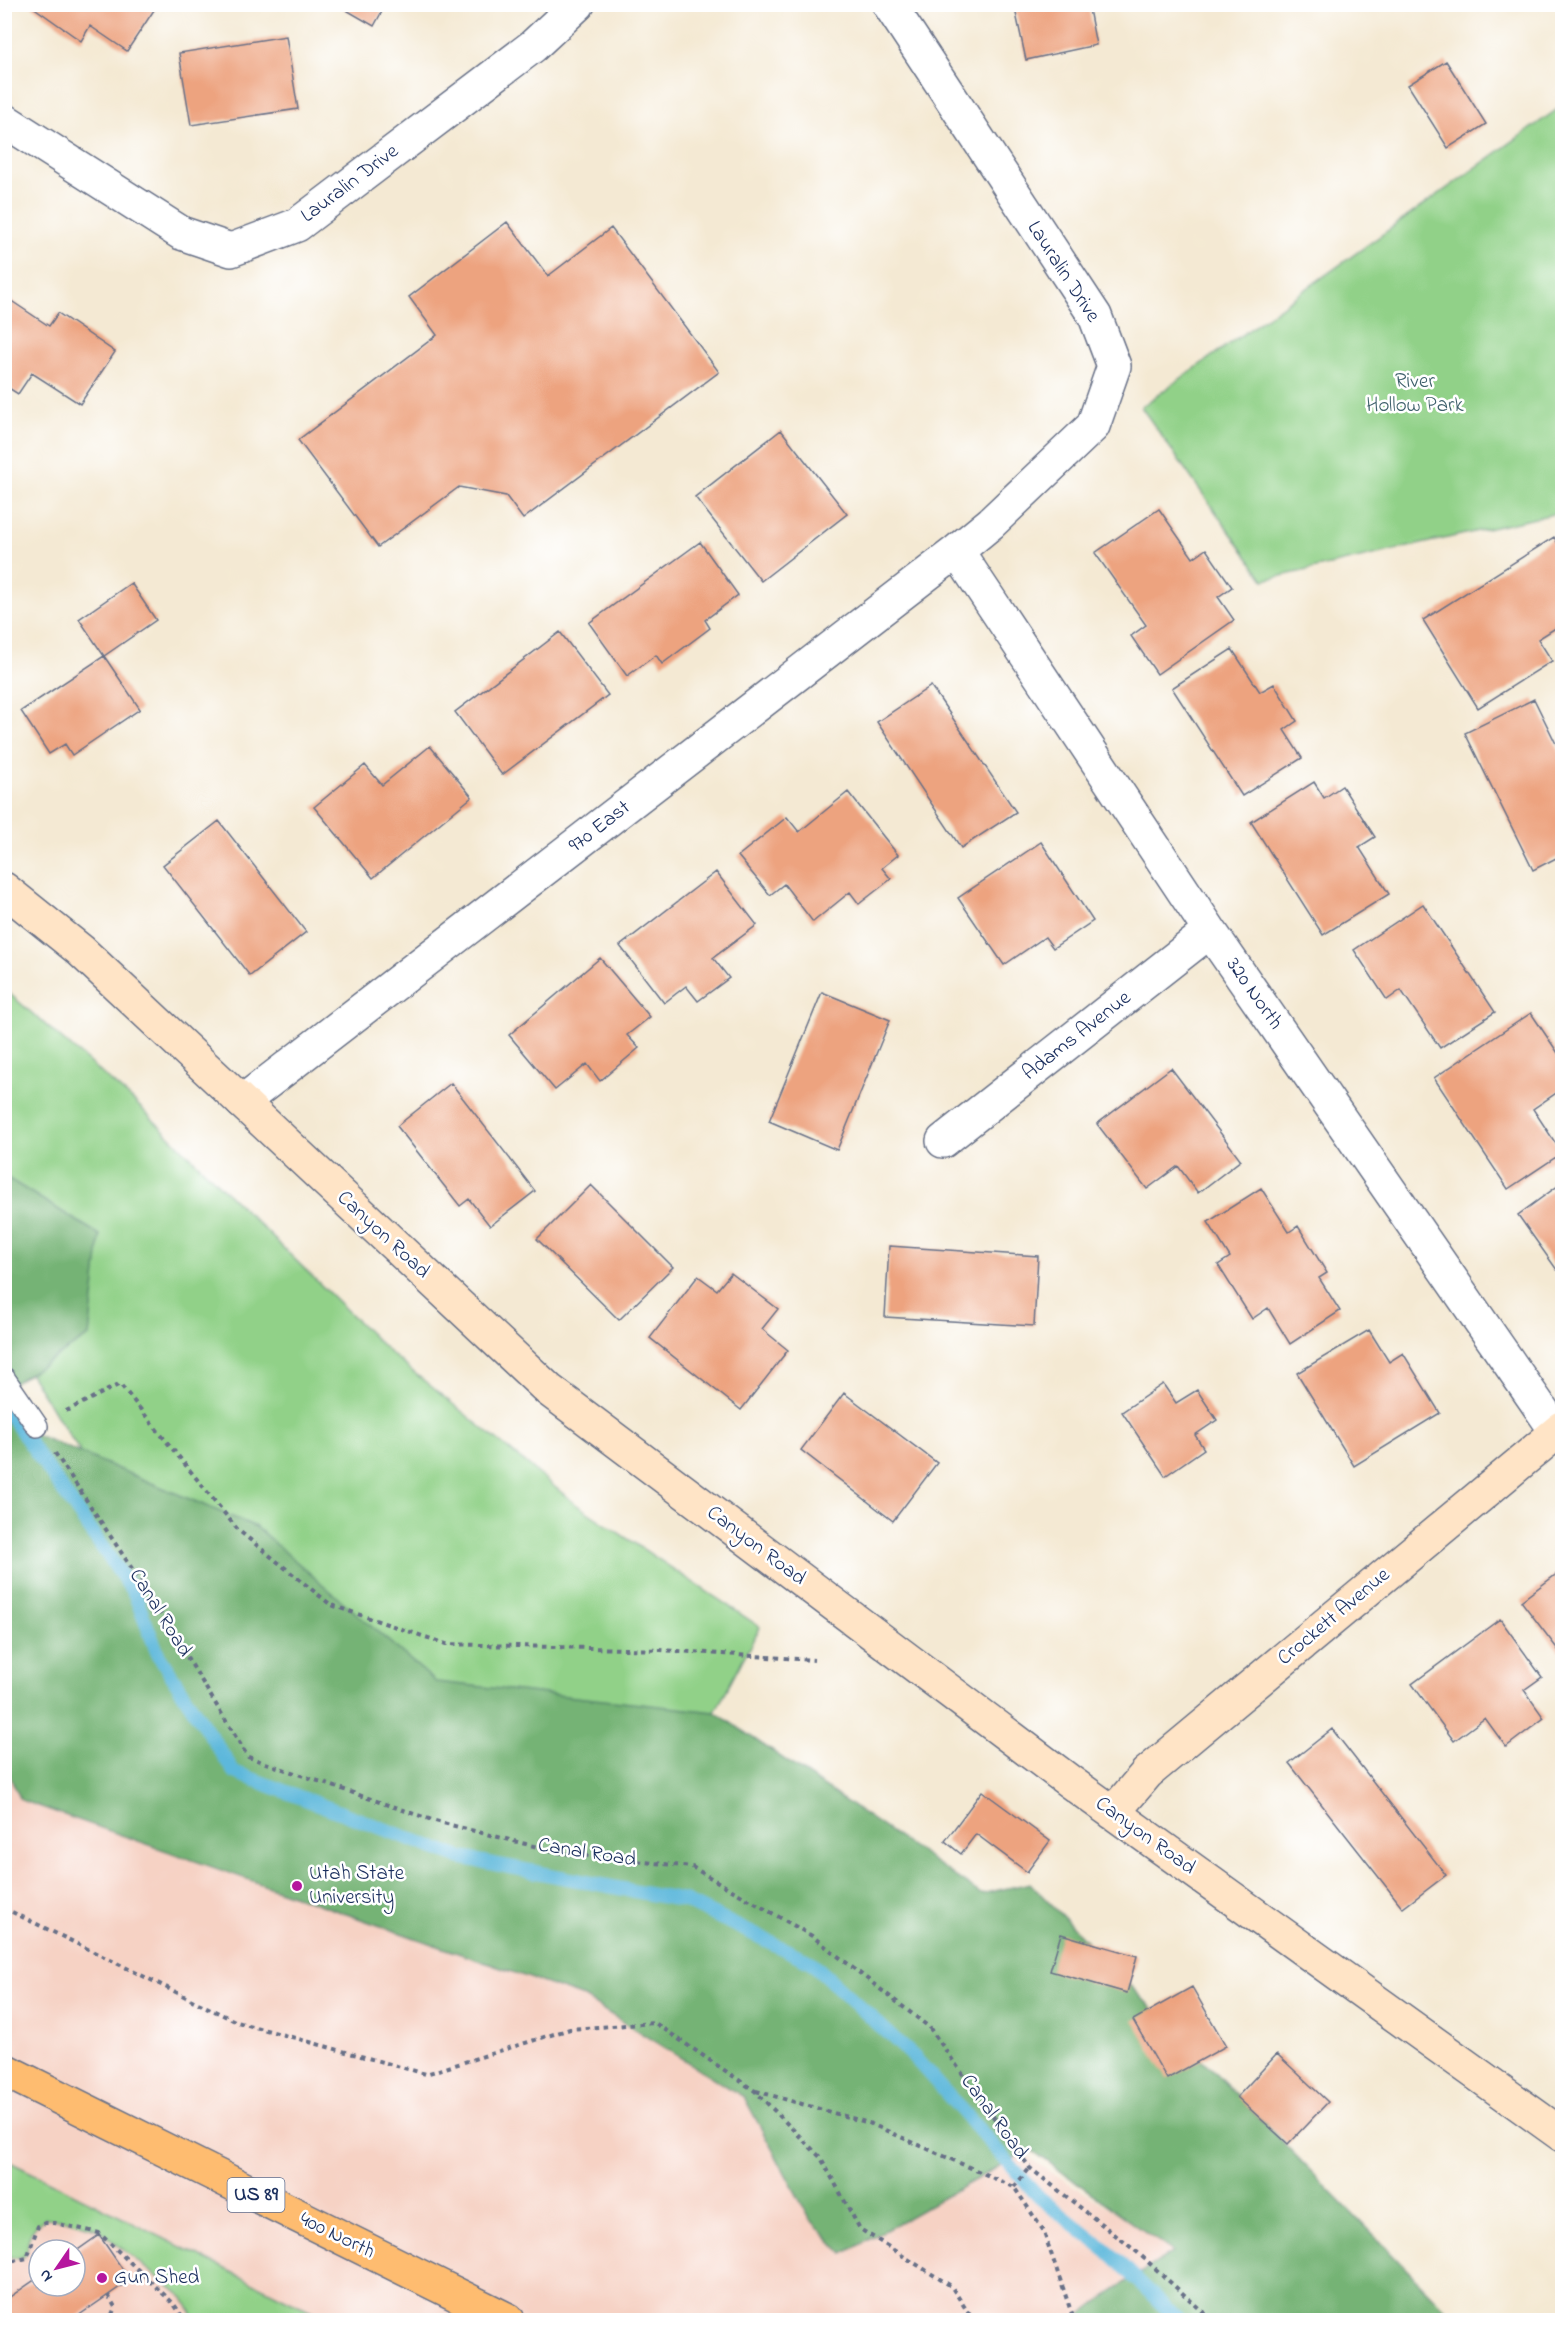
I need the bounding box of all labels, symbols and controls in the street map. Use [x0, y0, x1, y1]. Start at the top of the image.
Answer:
street label: Lauralin Drive [295, 137, 406, 231]
street label: Lauralin Drive [1019, 215, 1107, 329]
park label: River Hollow Park [1366, 367, 1465, 421]
street label: 970 East [563, 793, 637, 861]
street label: 320 North [1218, 952, 1290, 1036]
street label: Adams Avenue [1016, 983, 1138, 1088]
street label: Canyon Road [328, 1184, 436, 1288]
street label: Canyon Road [699, 1499, 812, 1595]
street label: Crockett Avenue [1271, 1560, 1397, 1673]
street label: Canal Road [121, 1563, 199, 1663]
street label: Canyon Road [1087, 1789, 1202, 1884]
street label: Canal Road [536, 1830, 638, 1876]
place label: Utah State University [309, 1859, 405, 1915]
marker: Utah State University [290, 1879, 304, 1893]
street label: Canal Road [953, 2068, 1035, 2166]
road number: US 89 [228, 2178, 284, 2212]
street label: 400 North [294, 2205, 380, 2267]
north arrow [27, 2238, 87, 2298]
place label: Gun Shed [114, 2263, 200, 2293]
text: N [33, 2264, 59, 2287]
marker: Gun Shed [95, 2271, 109, 2285]

